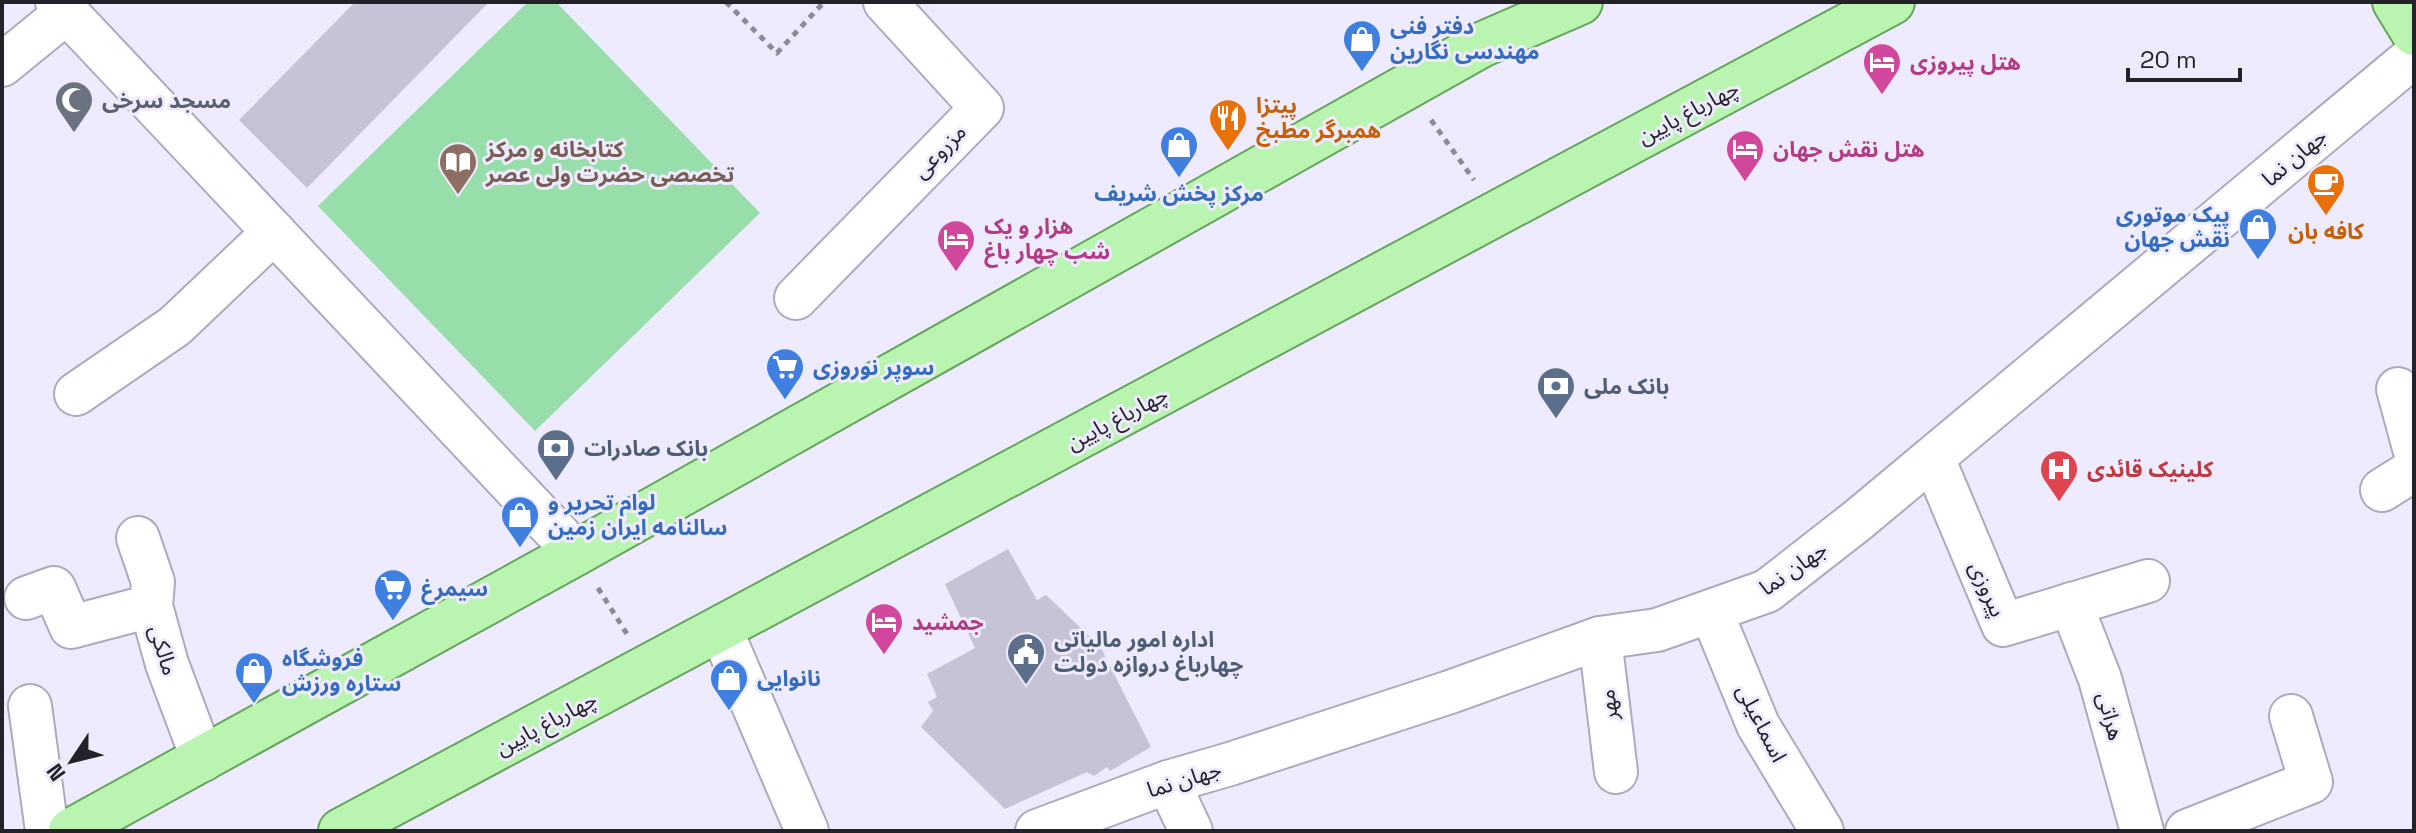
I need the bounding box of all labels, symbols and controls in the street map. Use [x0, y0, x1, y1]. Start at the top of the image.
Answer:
place label: دفتر فنی مهندسی نگارین [1390, 12, 1540, 65]
shop icon: دفتر فنی مهندسی نگارین [1341, 18, 1383, 73]
scale bar [2128, 32, 2240, 82]
hotel icon: هتل پیروزی [1861, 41, 1903, 96]
text: 20 m [2140, 44, 2197, 75]
place label: هتل پیروزی [1910, 48, 2021, 77]
street label: چهارباغ پایین [1632, 74, 1745, 153]
mosque icon: مسجد سرخی [53, 79, 95, 134]
place label: مسجد سرخی [102, 86, 231, 114]
place label: پیتزا همبرگر مطبخ [1256, 91, 1381, 147]
restaurant icon: پیتزا همبرگر مطبخ [1207, 97, 1249, 152]
street label: مزروعی [906, 118, 972, 184]
street label: جهان نما [2256, 122, 2332, 192]
shop icon: مرکز پخش شریف [1158, 124, 1200, 179]
hotel icon: هتل نقش جهان [1724, 128, 1766, 183]
place label: کتابخانه و مرکز تخصصی حضرت ولی عصر [485, 135, 735, 188]
place label: هتل نقش جهان [1773, 135, 1925, 163]
library icon: کتابخانه و مرکز تخصصی حضرت ولی عصر [437, 141, 479, 196]
cafe icon: کافه بان [2305, 162, 2347, 217]
place label: مرکز پخش شریف [1094, 179, 1264, 208]
place label: پیک موتوری نقش جهان [2116, 200, 2230, 253]
shop icon: پیک موتوری نقش جهان [2237, 206, 2279, 261]
place label: هزار و یک شب چهار باغ [984, 212, 1110, 268]
place label: کافه بان [2288, 217, 2365, 245]
hotel icon: هزار و یک شب چهار باغ [935, 218, 977, 273]
supermarket icon: سوپر نوروزی [764, 346, 806, 401]
place label: سوپر نوروزی [813, 353, 934, 382]
bank icon: بانک ملی [1535, 365, 1577, 420]
place label: بانک ملی [1584, 372, 1669, 400]
street label: چهارباغ پایین [1061, 380, 1174, 459]
bank icon: بانک صادرات [535, 427, 577, 482]
place label: بانک صادرات [584, 434, 708, 462]
hospital icon: کلینیک قائدی [2038, 448, 2080, 503]
place label: کلینیک قائدی [2087, 455, 2214, 483]
place label: لوام تحریر و سالنامه ایران زمین [548, 488, 727, 541]
shop icon: لوام تحریر و سالنامه ایران زمین [499, 494, 541, 549]
street label: جهان نما [1754, 535, 1832, 601]
street label: پیروزی [1962, 557, 2013, 622]
supermarket icon: سیمرغ [372, 567, 414, 622]
place label: سیمرغ [421, 574, 488, 605]
hotel icon: جمشيد [863, 601, 905, 656]
place label: جمشيد [912, 608, 984, 636]
street label: مالکی [143, 621, 185, 679]
place label: اداره امور مالیاتی چهارباغ دروازه دولت [1054, 625, 1243, 681]
public building icon: اداره امور مالیاتی چهارباغ دروازه دولت [1005, 631, 1047, 686]
place label: فروشگاه ستاره ورزش [282, 644, 401, 697]
shop icon: فروشگاه ستاره ورزش [233, 650, 275, 705]
shop icon: نانوایی [708, 657, 750, 712]
place label: نانوایی [757, 664, 821, 692]
street label: اسماعیلی [1731, 679, 1793, 767]
street label: چهارباغ پایین [490, 685, 603, 764]
street label: مهر [1592, 688, 1624, 723]
street label: هراتی [2091, 689, 2131, 743]
north arrow [32, 721, 112, 801]
street label: جهان نما [1143, 754, 1225, 804]
text: N [40, 758, 71, 787]

